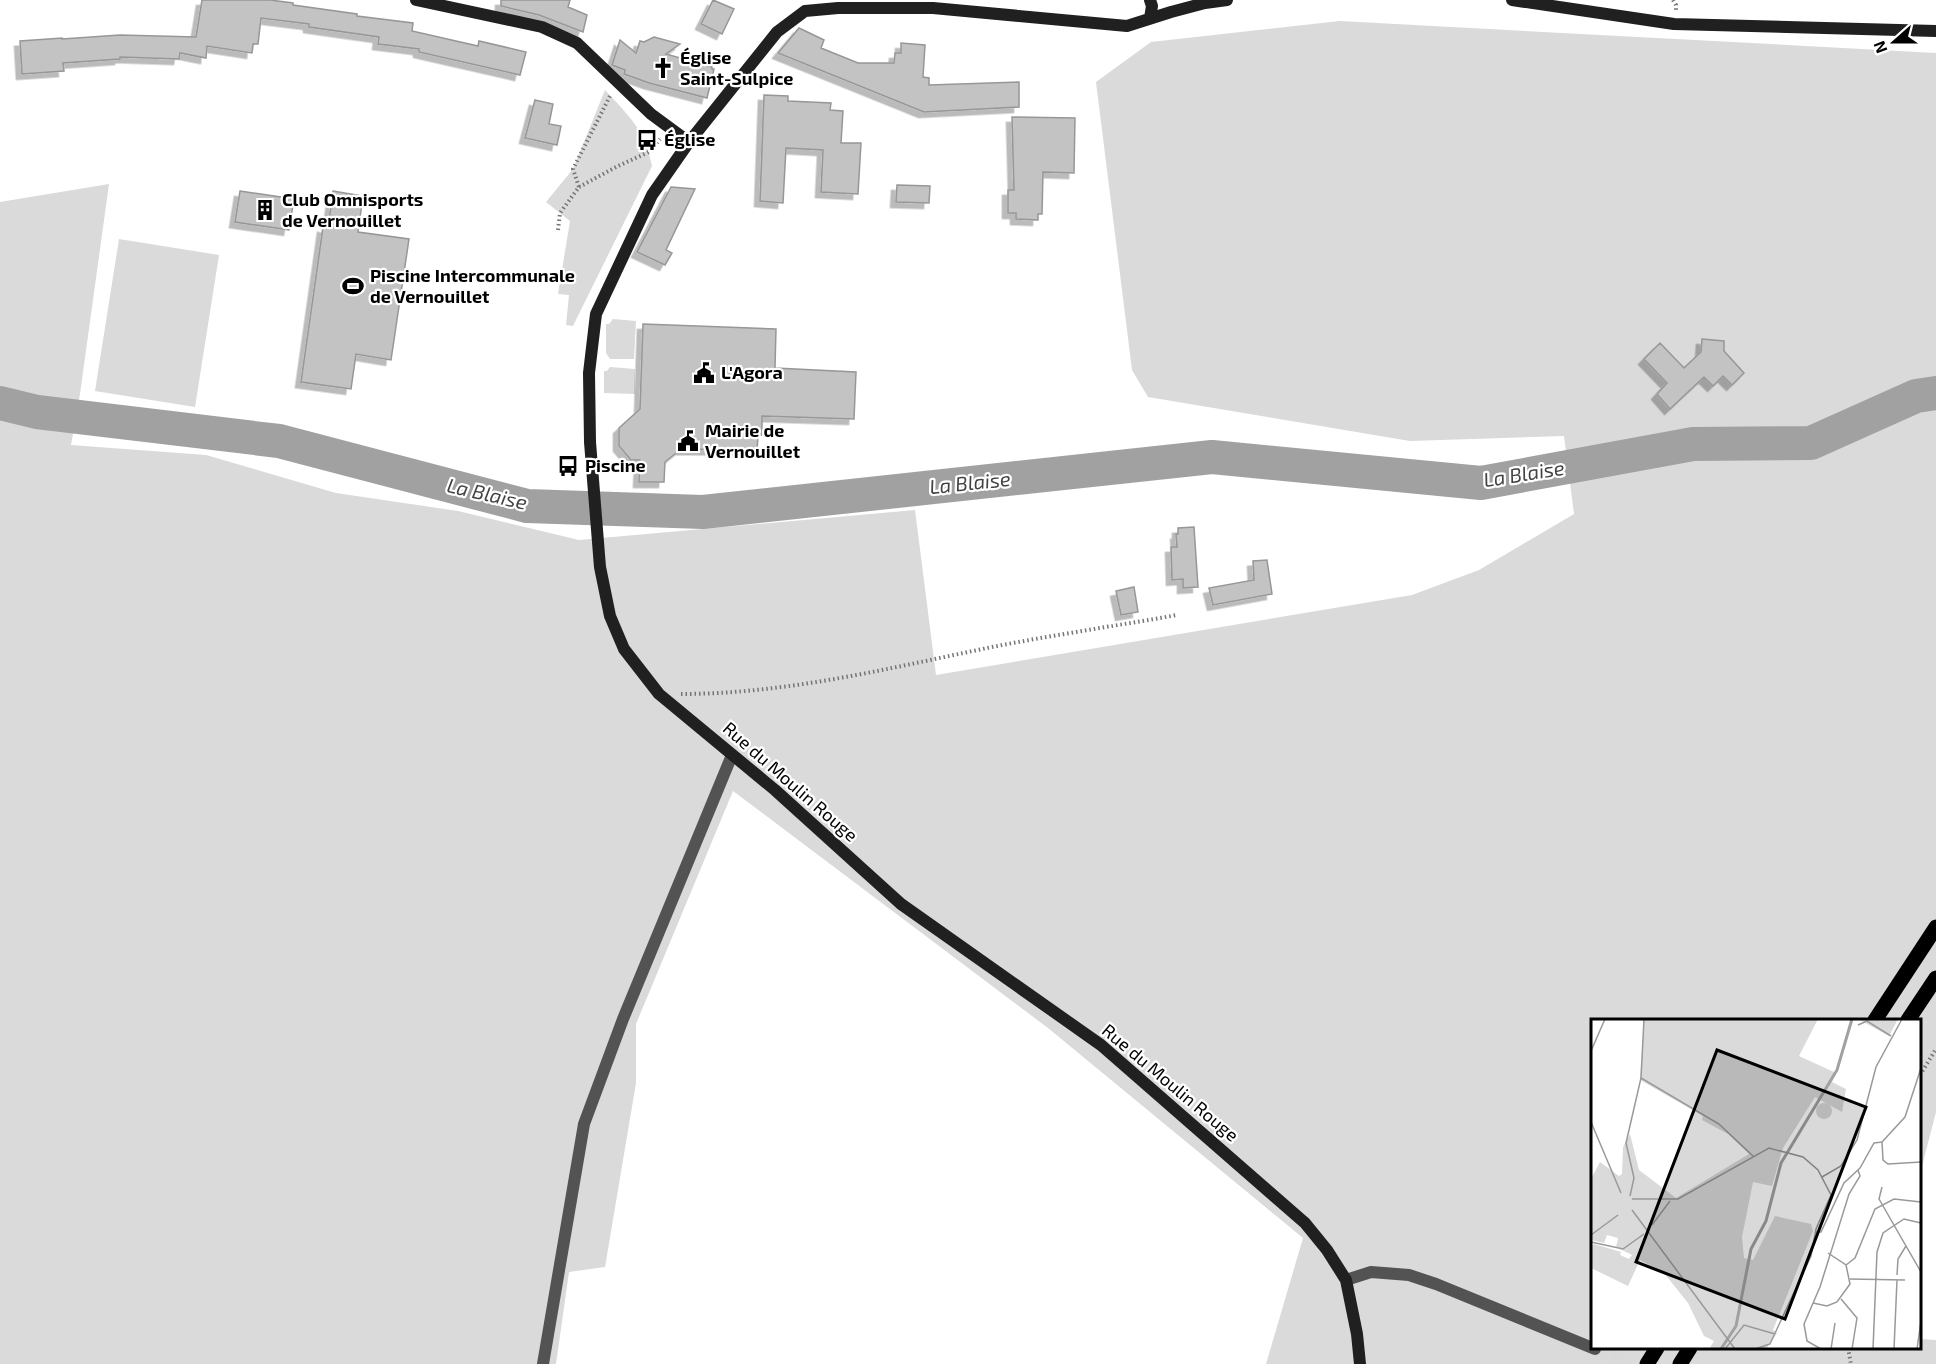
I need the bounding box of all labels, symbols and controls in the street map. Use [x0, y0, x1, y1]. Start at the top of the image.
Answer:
north arrow [1864, 12, 1924, 72]
text: N [1869, 39, 1890, 56]
place label: Église Saint-Sulpice [680, 46, 793, 89]
church icon: Église Saint-Sulpice [651, 56, 675, 80]
bus stop icon: Église [635, 128, 659, 152]
place label: Église [664, 128, 715, 150]
place label: Club Omnisports de Vernouillet [282, 188, 423, 231]
building icon: Club Omnisports de Vernouillet [253, 198, 277, 222]
place label: Piscine Intercommunale de Vernouillet [370, 264, 575, 307]
sports icon: Piscine Intercommunale de Vernouillet [341, 274, 365, 298]
public building icon: L'Agora [692, 361, 716, 385]
place label: L'Agora [721, 361, 783, 383]
place label: Mairie de Vernouillet [705, 419, 801, 462]
public building icon: Mairie de Vernouillet [676, 429, 700, 453]
bus stop icon: Piscine [556, 454, 580, 478]
place label: Piscine [585, 454, 646, 476]
water label: La Blaise [1482, 455, 1566, 491]
water label: La Blaise [928, 466, 1012, 498]
water label: La Blaise [445, 472, 530, 514]
street label: Rue du Moulin Rouge [719, 717, 863, 846]
street label: Rue du Moulin Rouge [1098, 1019, 1243, 1146]
inset map [1591, 1019, 1921, 1349]

